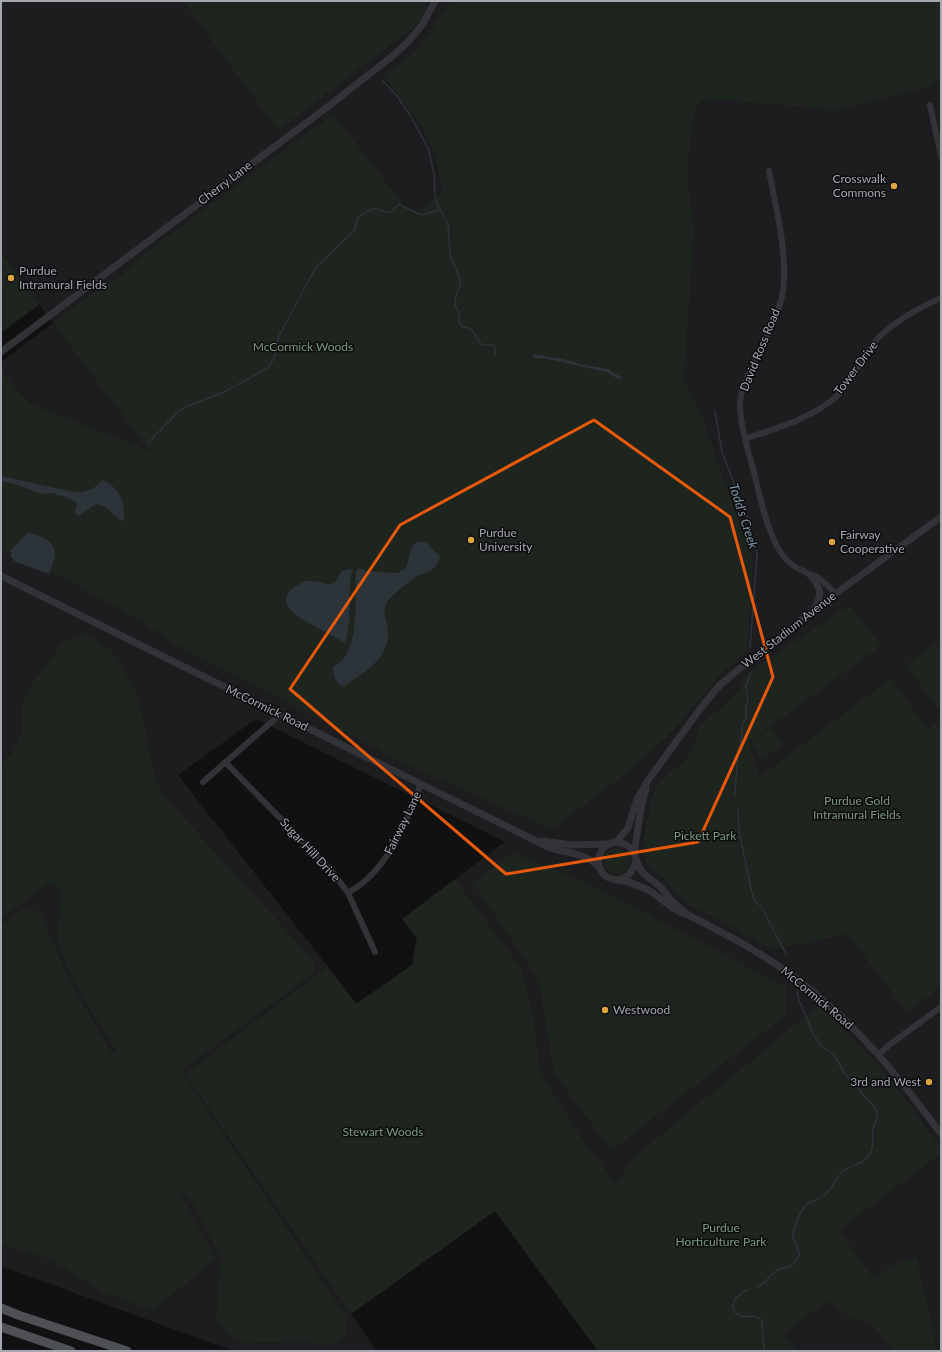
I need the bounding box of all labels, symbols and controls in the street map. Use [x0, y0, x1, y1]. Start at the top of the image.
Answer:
street label: Cherry Lane [195, 157, 255, 208]
place label: Crosswalk Commons [832, 171, 887, 200]
marker: Crosswalk Commons [889, 181, 899, 191]
place label: Purdue Intramural Fields [19, 263, 107, 292]
marker: Purdue Intramural Fields [6, 273, 16, 283]
street label: David Ross Road [736, 306, 783, 393]
street label: Tower Drive [830, 338, 881, 398]
park label: McCormick Woods [253, 339, 353, 354]
water label: Todd's Creek [726, 481, 762, 551]
place label: Purdue University [479, 525, 533, 554]
place label: Fairway Cooperative [840, 527, 904, 556]
marker: Purdue University [466, 535, 476, 545]
marker: Fairway Cooperative [827, 537, 837, 547]
street label: West Stadium Avenue [738, 588, 839, 671]
street label: McCormick Road [224, 681, 311, 734]
street label: Fairway Lane [381, 789, 424, 857]
park label: Purdue Gold Intramural Fields [813, 793, 901, 822]
street label: Sugar Hill Drive [277, 815, 344, 885]
park label: Pickett Park [674, 828, 737, 843]
street label: McCormick Road [778, 963, 857, 1032]
place label: Westwood [613, 1002, 670, 1017]
marker: Westwood [600, 1005, 610, 1015]
place label: 3rd and West [850, 1074, 922, 1089]
marker: 3rd and West [924, 1077, 934, 1087]
park label: Stewart Woods [343, 1124, 423, 1139]
park label: Purdue Horticulture Park [676, 1220, 767, 1249]

